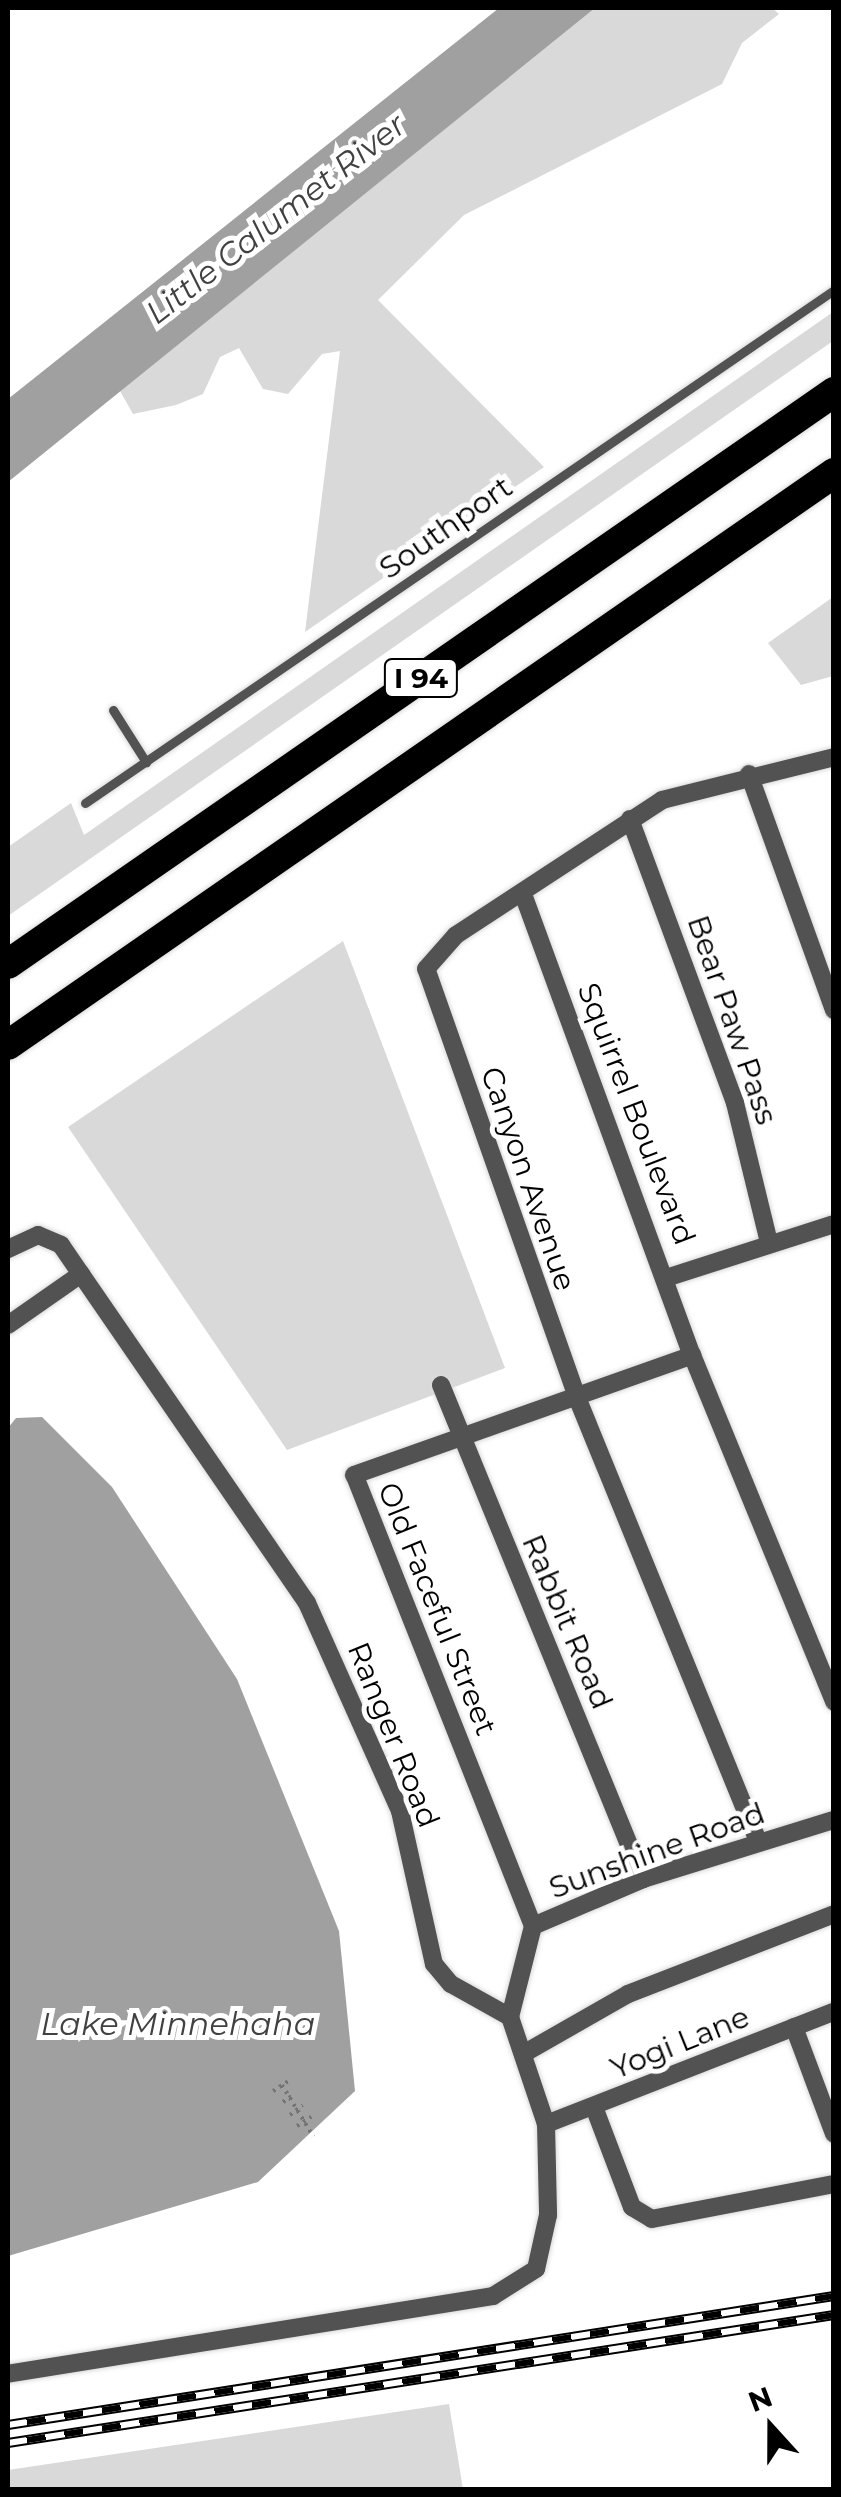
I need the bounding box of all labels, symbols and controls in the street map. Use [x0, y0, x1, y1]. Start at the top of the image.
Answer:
water label: Little Calumet River [139, 106, 413, 332]
street label: Southport [373, 469, 519, 587]
road number: I 94 [384, 655, 458, 701]
street label: Bear Paw Pass [679, 911, 785, 1129]
street label: Squirrel Boulevard [569, 978, 703, 1250]
street label: Canyon Avenue [473, 1062, 583, 1296]
street label: Old Faceful Street [370, 1477, 504, 1741]
street label: Rabbit Road [514, 1529, 620, 1715]
street label: Ranger Road [340, 1637, 446, 1833]
street label: Sunshine Road [544, 1795, 770, 1907]
street label: Yogi Lane [605, 1999, 755, 2087]
water label: Lake Minnehaha [41, 2005, 315, 2043]
north arrow [721, 2377, 821, 2477]
text: N [744, 2379, 777, 2419]

